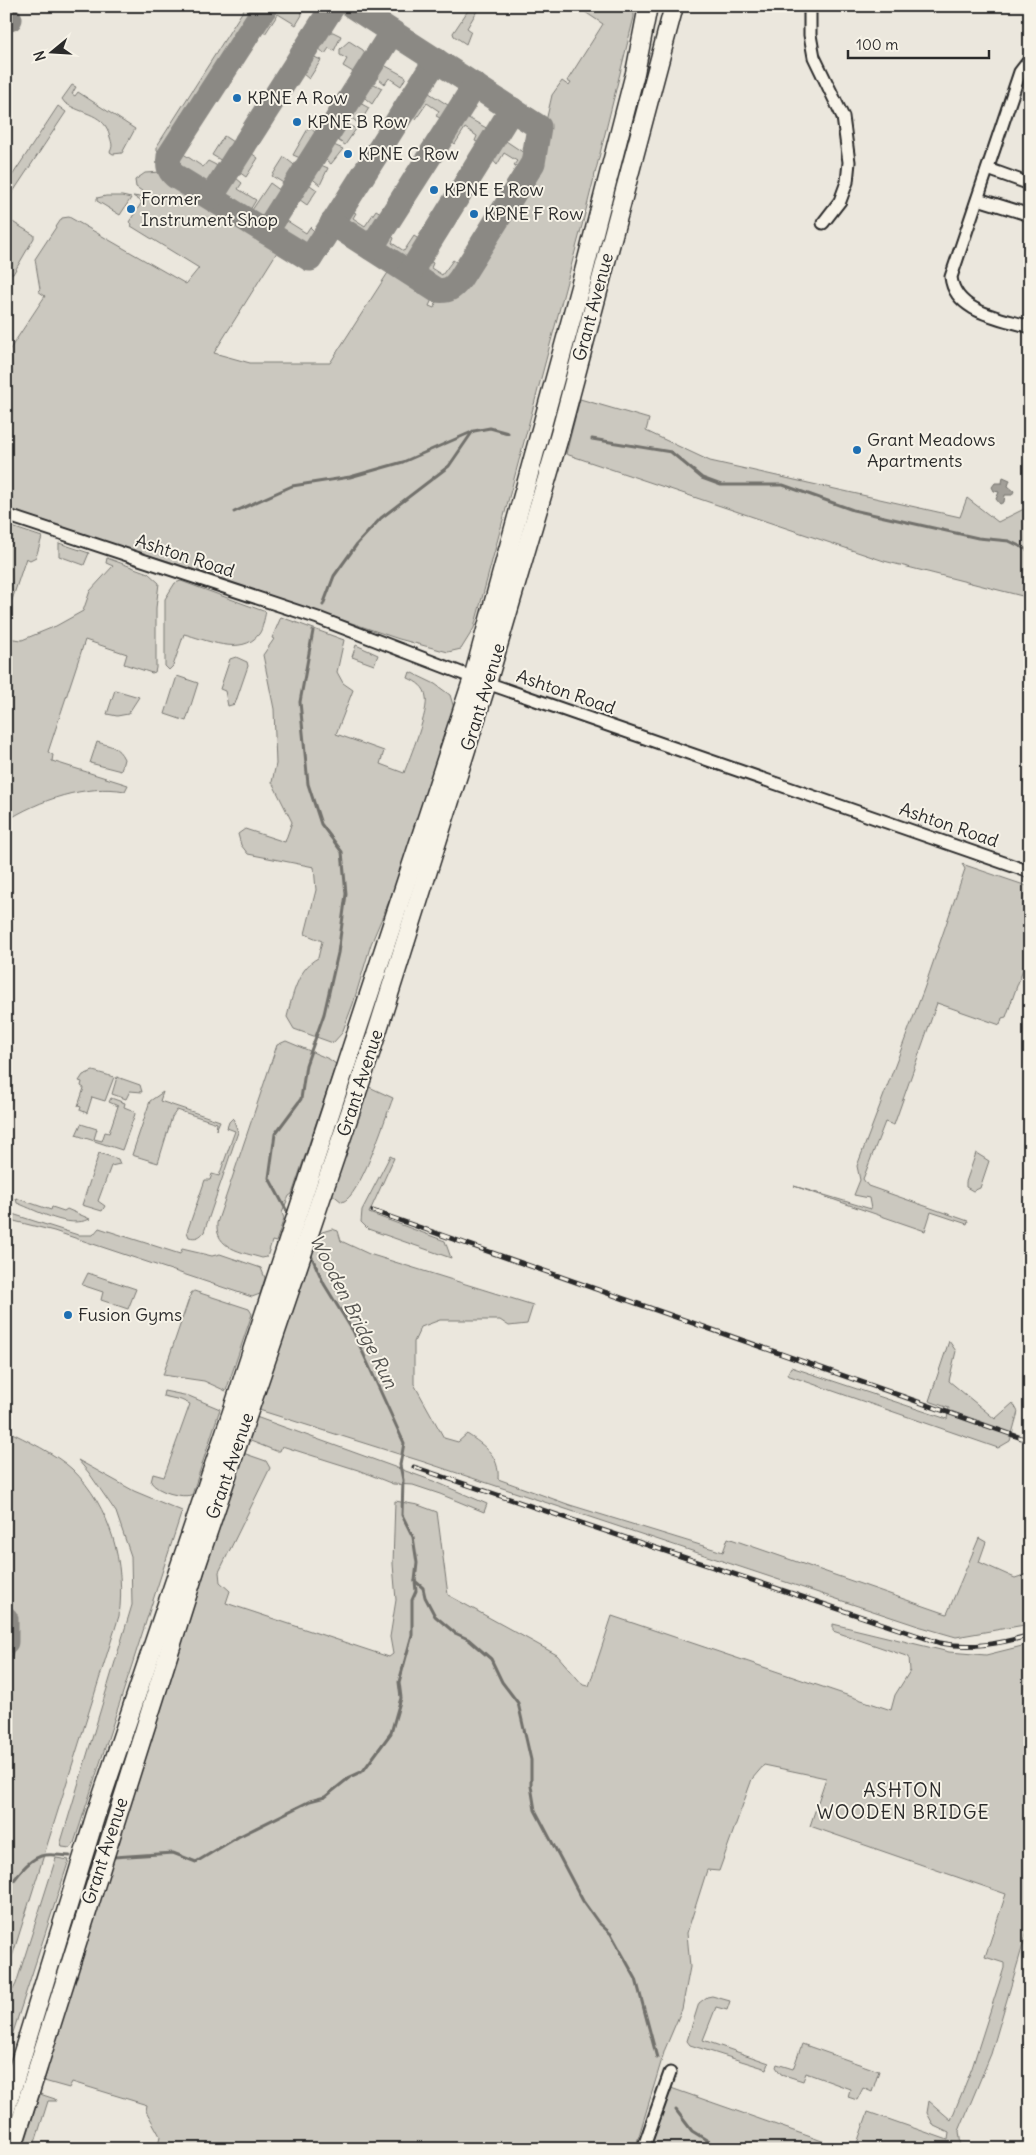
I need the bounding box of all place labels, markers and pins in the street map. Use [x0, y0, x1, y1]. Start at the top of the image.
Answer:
place label: KPNE A Row [247, 86, 348, 109]
marker: KPNE A Row [231, 92, 243, 104]
place label: KPNE B Row [307, 110, 408, 133]
marker: KPNE B Row [291, 116, 303, 128]
place label: KPNE C Row [358, 142, 459, 165]
marker: KPNE C Row [342, 148, 354, 160]
place label: KPNE E Row [444, 178, 544, 201]
marker: KPNE E Row [428, 184, 440, 196]
place label: Former Instrument Shop [141, 187, 278, 231]
place label: KPNE F Row [484, 202, 583, 225]
marker: Former Instrument Shop [125, 203, 137, 215]
marker: KPNE F Row [468, 208, 480, 220]
place label: Grant Meadows Apartments [867, 428, 995, 472]
marker: Grant Meadows Apartments [851, 444, 863, 456]
place label: Fusion Gyms [78, 1303, 182, 1326]
marker: Fusion Gyms [62, 1309, 74, 1321]

